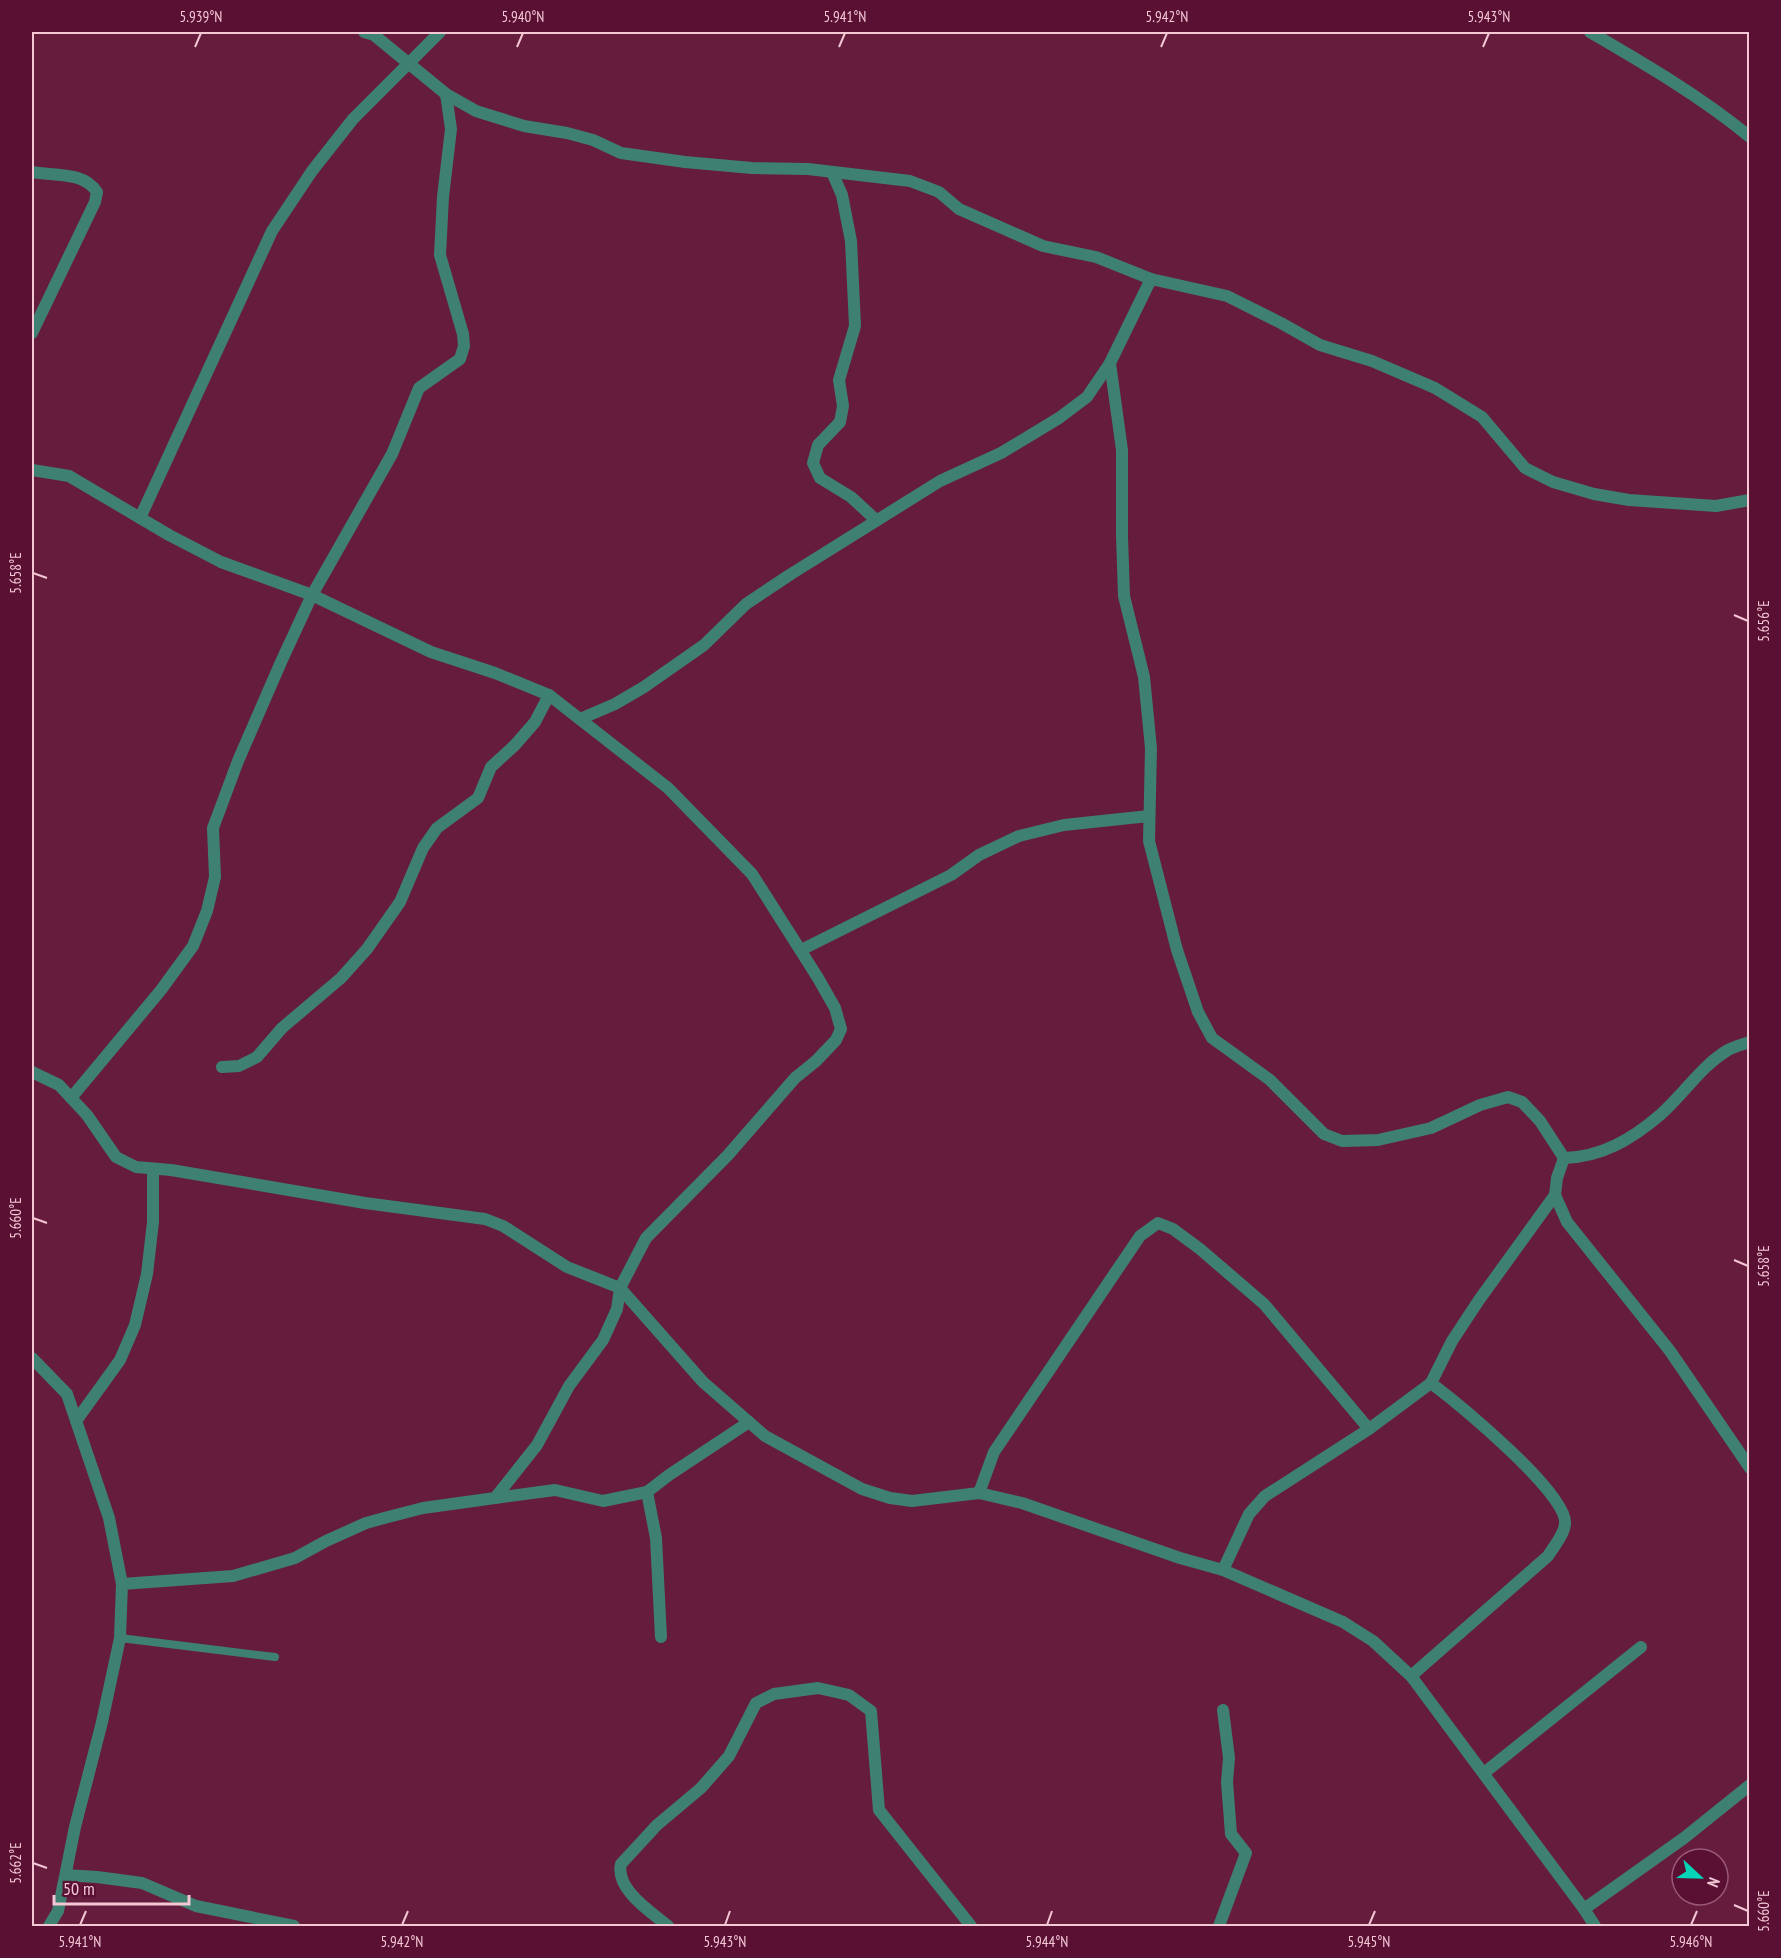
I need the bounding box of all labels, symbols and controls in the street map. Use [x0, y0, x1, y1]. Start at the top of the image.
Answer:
text: 5.939°N [180, 7, 222, 26]
text: 5.940°N [502, 7, 544, 26]
text: 5.941°N [824, 7, 866, 26]
text: 5.942°N [1146, 7, 1188, 26]
text: 5.943°N [1468, 7, 1510, 26]
text: 5.658°E [6, 552, 25, 594]
text: 5.656°E [1754, 600, 1773, 642]
text: 5.660°E [6, 1197, 25, 1239]
text: 5.658°E [1754, 1245, 1773, 1287]
text: 5.662°E [6, 1842, 25, 1884]
north arrow [1670, 1847, 1730, 1907]
scale bar [54, 1868, 189, 1906]
text: N [1703, 1875, 1725, 1890]
text: 50 m [63, 1877, 95, 1900]
text: 5.660°E [1754, 1890, 1773, 1932]
text: 5.941°N [59, 1932, 101, 1951]
text: 5.942°N [381, 1932, 423, 1951]
text: 5.943°N [704, 1932, 746, 1951]
text: 5.944°N [1026, 1932, 1068, 1951]
text: 5.945°N [1348, 1932, 1390, 1951]
text: 5.946°N [1670, 1932, 1712, 1951]

